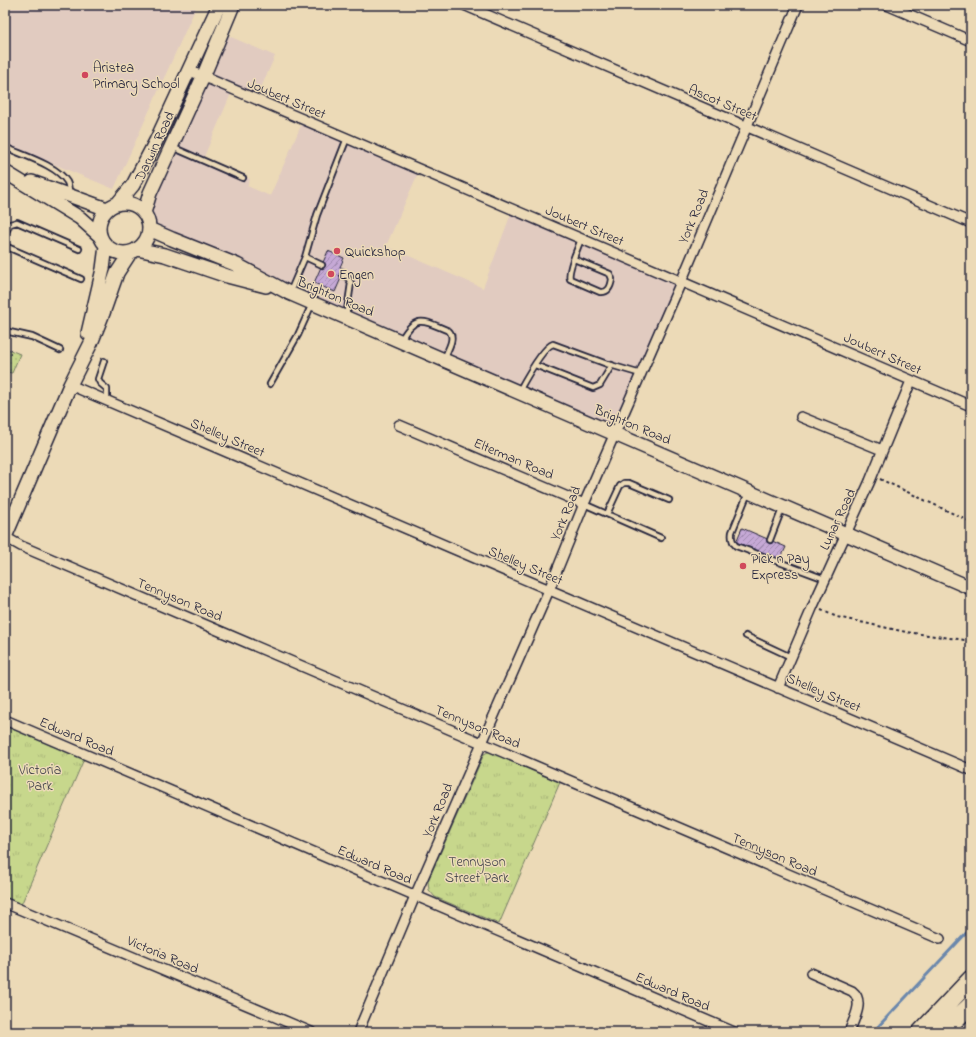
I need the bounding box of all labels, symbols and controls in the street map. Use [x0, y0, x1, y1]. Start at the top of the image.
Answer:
place label: Aristea Primary School [93, 58, 180, 96]
marker: Aristea Primary School [80, 70, 90, 80]
street label: Joubert Street [244, 73, 329, 125]
street label: Ascot Street [685, 80, 760, 127]
street label: Darwin Road [130, 108, 181, 186]
street label: York Road [673, 186, 715, 247]
street label: Joubert Street [542, 200, 627, 252]
place label: Quickshop [345, 242, 406, 263]
marker: Quickshop [332, 246, 342, 256]
place label: Engen [339, 265, 374, 287]
marker: Engen [326, 269, 336, 279]
street label: Brighton Road [292, 271, 377, 324]
street label: Joubert Street [840, 328, 925, 381]
street label: Brighton Road [589, 399, 674, 452]
street label: Shelley Street [186, 413, 268, 465]
street label: Elterman Road [470, 433, 557, 486]
street label: York Road [545, 483, 587, 544]
street label: Lunar Road [815, 485, 862, 554]
street label: Shelley Street [484, 541, 566, 593]
place label: Pick n Pay Express [751, 549, 810, 586]
marker: Pick n Pay Express [738, 561, 748, 571]
street label: Tennyson Road [133, 573, 226, 629]
street label: Shelley Street [782, 668, 864, 720]
street label: Tennyson Road [431, 700, 524, 756]
street label: Edward Road [36, 712, 117, 763]
park label: Victoria Park [18, 760, 61, 797]
street label: York Road [417, 780, 459, 841]
street label: Tennyson Road [728, 828, 821, 884]
street label: Edward Road [334, 840, 415, 891]
park label: Tennyson Street Park [445, 852, 510, 889]
street label: Victoria Road [122, 930, 202, 980]
street label: Edward Road [632, 967, 713, 1018]

